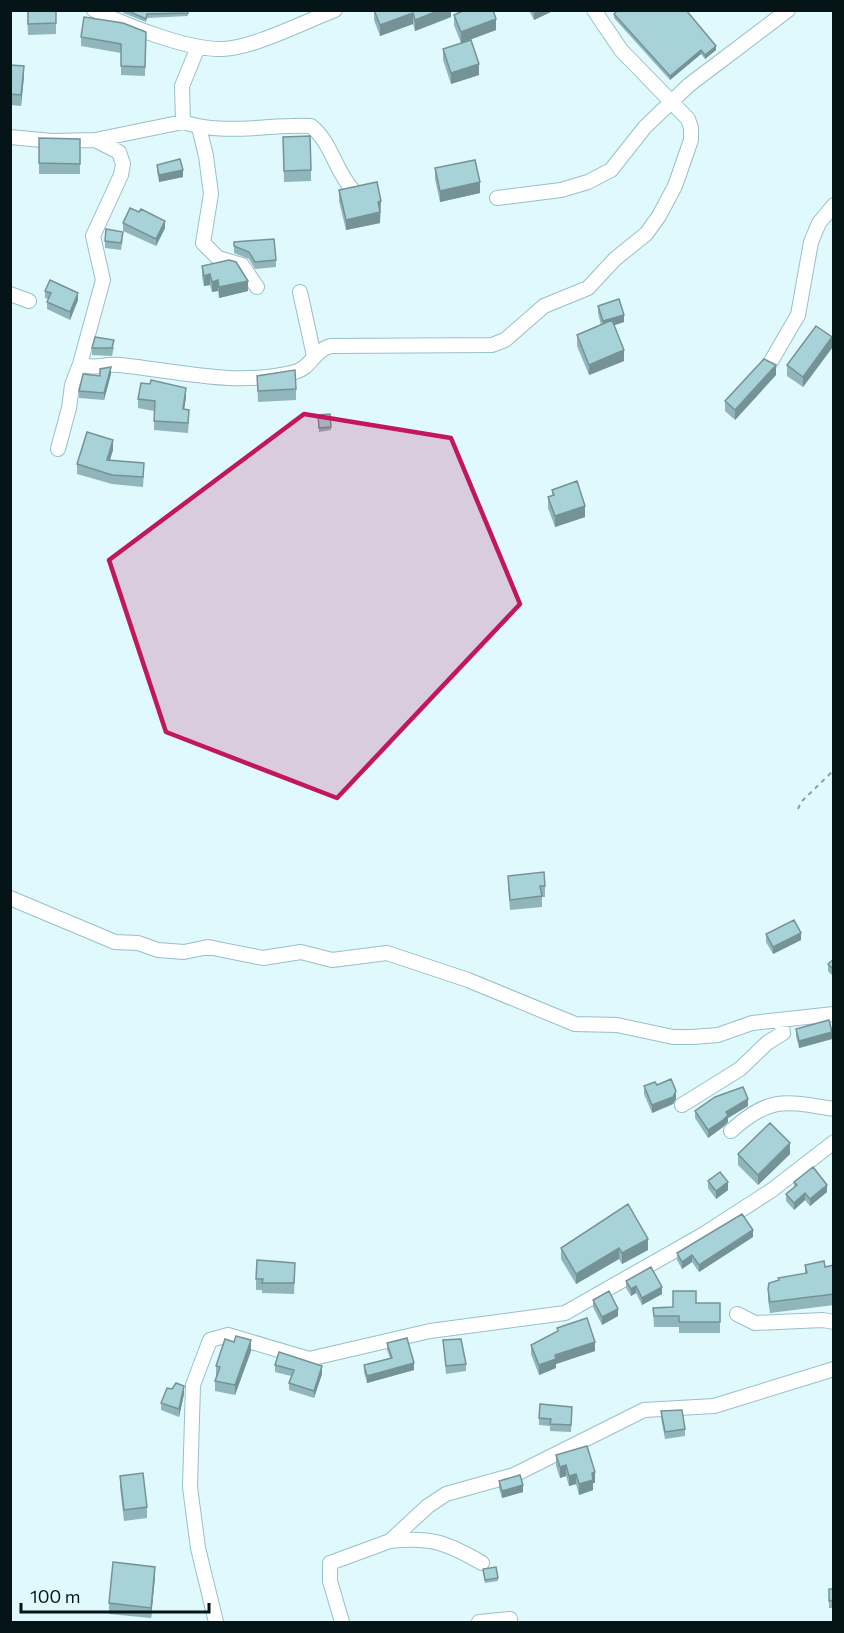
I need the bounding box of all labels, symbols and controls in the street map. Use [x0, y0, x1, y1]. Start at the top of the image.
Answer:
scale bar [21, 1576, 208, 1614]
text: 100 m [30, 1585, 80, 1607]

